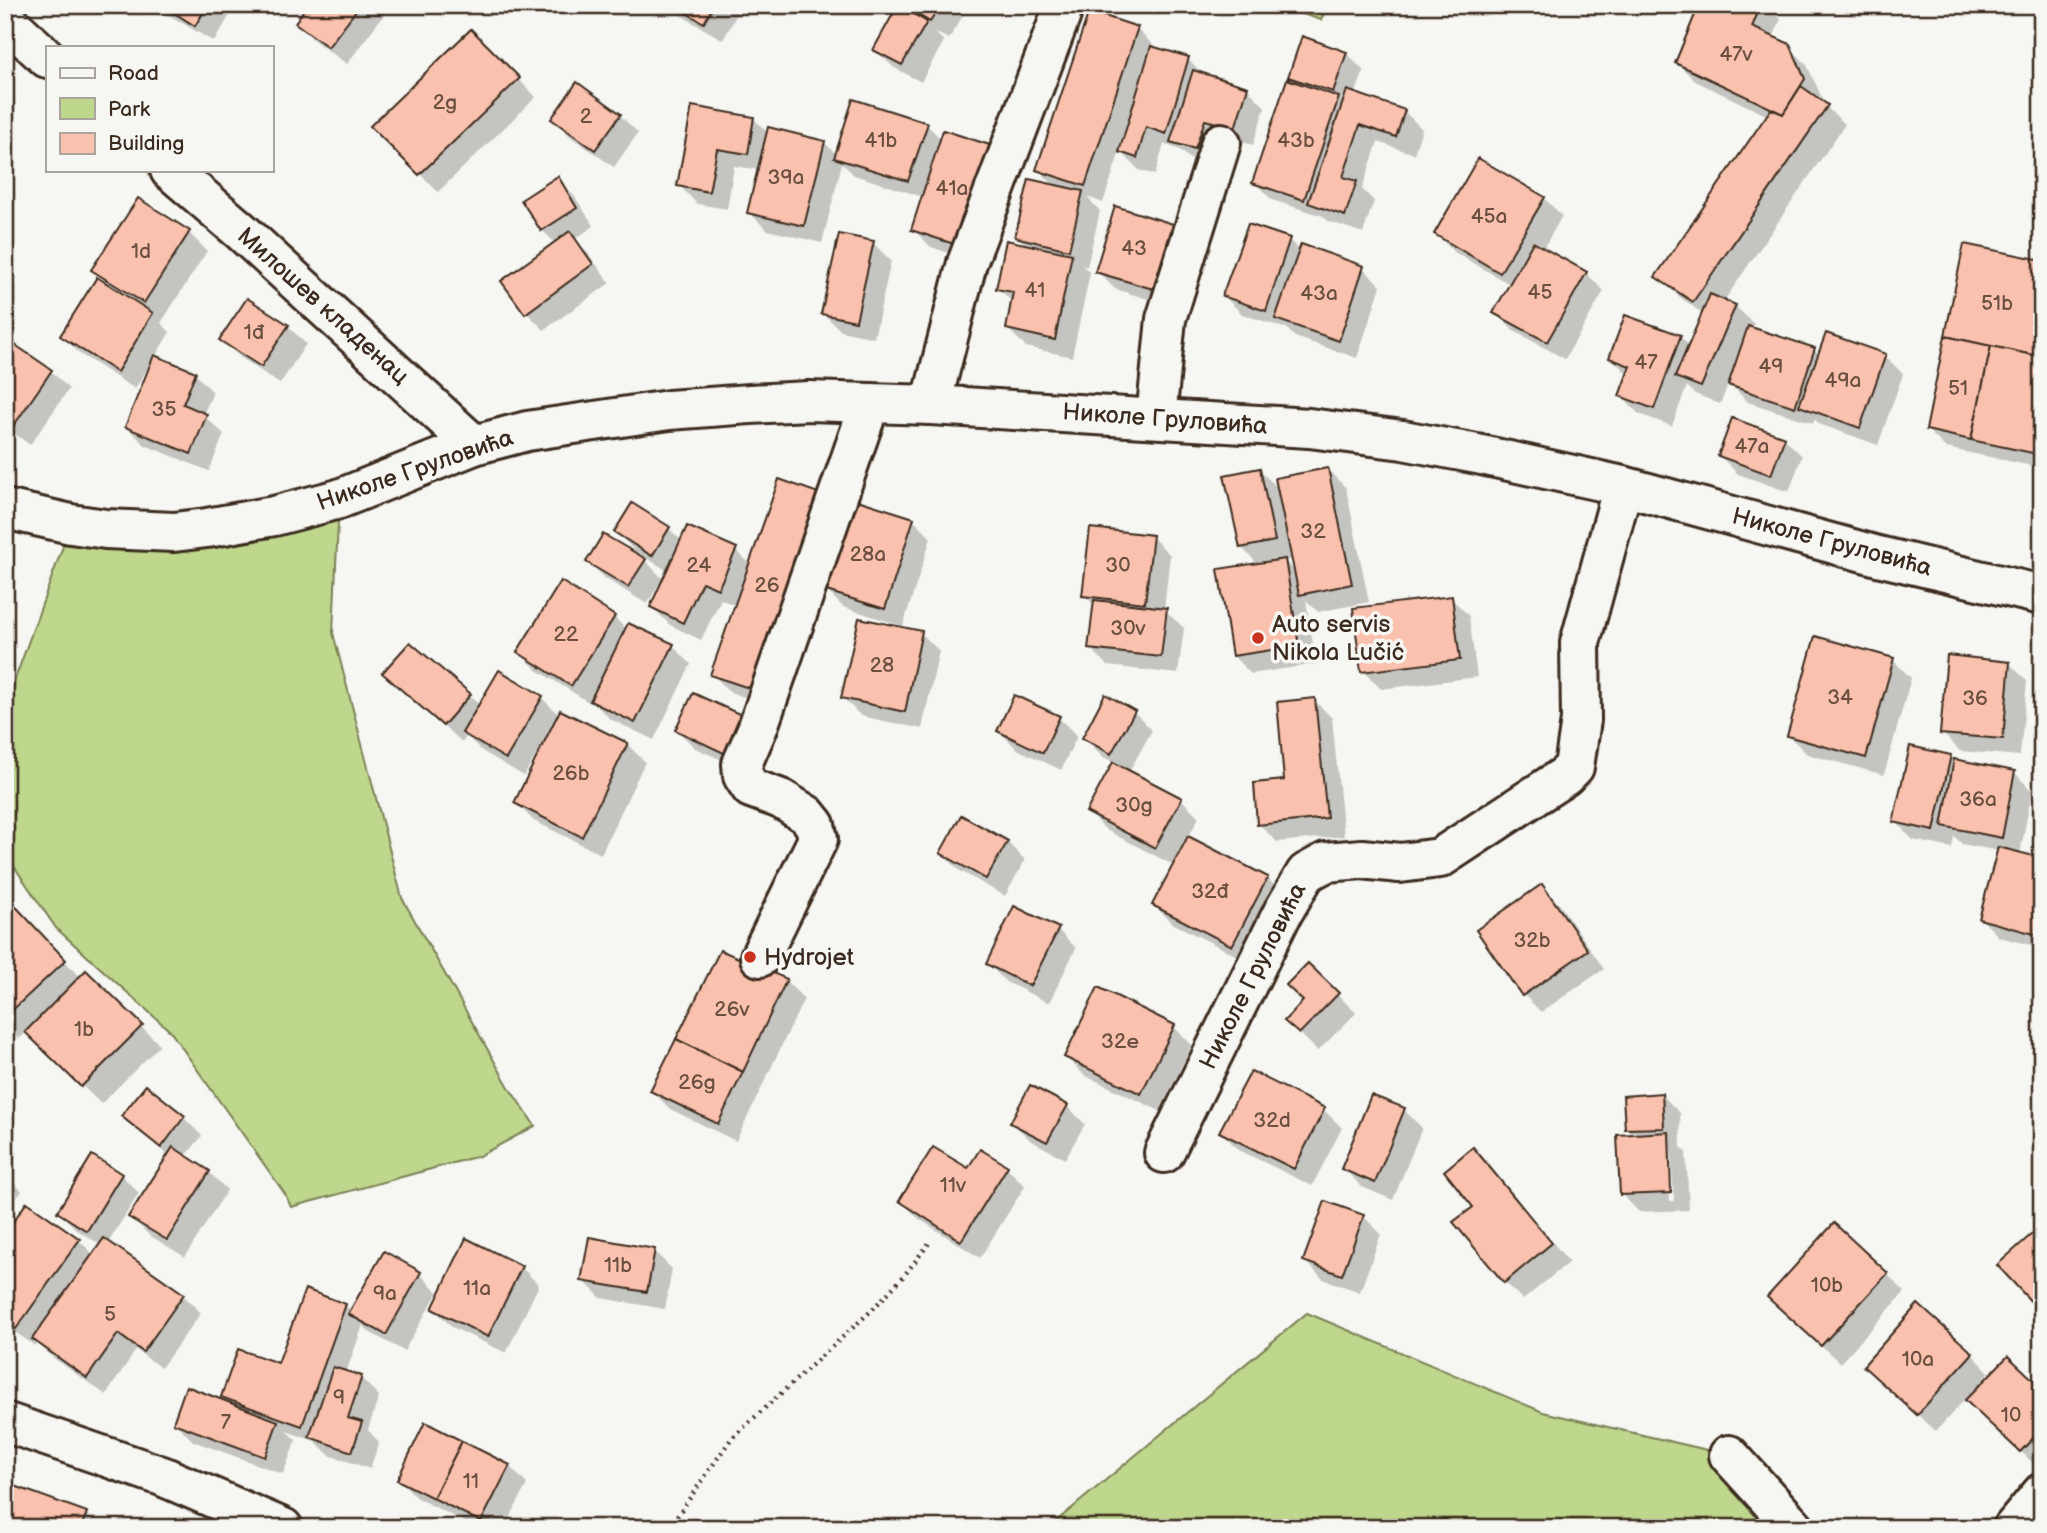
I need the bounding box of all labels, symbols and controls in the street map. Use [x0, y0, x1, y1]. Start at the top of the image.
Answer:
house number: 47v [1719, 42, 1754, 67]
legend [46, 46, 273, 172]
text: Road [108, 61, 159, 86]
house number: 2g [433, 90, 457, 115]
text: Park [108, 97, 151, 122]
house number: 2 [580, 104, 593, 129]
house number: 41b [865, 128, 898, 153]
house number: 43b [1277, 128, 1315, 153]
text: Building [108, 131, 184, 156]
house number: 39a [768, 165, 804, 190]
house number: 41a [936, 176, 968, 201]
house number: 45a [1471, 204, 1507, 229]
street label: Милошев кладенац [231, 221, 415, 391]
house number: 43 [1121, 236, 1147, 261]
house number: 1d [131, 239, 151, 264]
house number: 41 [1025, 278, 1045, 303]
house number: 45 [1528, 280, 1552, 305]
house number: 43a [1300, 281, 1338, 306]
house number: 51b [1981, 291, 2013, 316]
house number: 1đ [244, 320, 265, 345]
house number: 47 [1634, 350, 1658, 375]
house number: 49 [1759, 354, 1783, 379]
house number: 49a [1825, 368, 1861, 393]
house number: 51 [1948, 376, 1968, 401]
house number: 35 [152, 397, 176, 422]
street label: Николе Груловића [1062, 397, 1268, 441]
street label: Николе Груловића [313, 423, 517, 517]
house number: 47a [1734, 434, 1770, 459]
street label: Николе Груловића [1729, 501, 1935, 583]
house number: 32 [1300, 519, 1326, 544]
house number: 28a [850, 542, 886, 567]
house number: 24 [687, 553, 712, 578]
house number: 30 [1105, 553, 1131, 578]
house number: 26 [754, 573, 780, 598]
place label: Auto servis Nikola Lučić [1272, 610, 1405, 667]
house number: 30v [1110, 616, 1147, 641]
house number: 22 [554, 622, 579, 647]
marker: Auto servis Nikola Lučić [1250, 630, 1266, 646]
house number: 28 [870, 653, 894, 678]
house number: 34 [1827, 685, 1853, 710]
house number: 36 [1962, 686, 1988, 711]
house number: 26b [552, 761, 590, 786]
house number: 36a [1959, 787, 1997, 812]
house number: 30g [1115, 793, 1153, 818]
street label: Николе Груловића [1193, 878, 1313, 1074]
house number: 32đ [1191, 879, 1229, 904]
house number: 32b [1513, 928, 1551, 953]
place label: Hydrojet [764, 943, 855, 972]
marker: Hydrojet [742, 949, 758, 965]
house number: 26v [714, 997, 751, 1022]
house number: 1b [74, 1017, 94, 1042]
house number: 32e [1101, 1029, 1139, 1054]
house number: 26g [678, 1070, 716, 1095]
house number: 32d [1253, 1108, 1291, 1133]
house number: 11v [940, 1173, 967, 1198]
house number: 11b [604, 1253, 632, 1278]
house number: 10b [1811, 1273, 1843, 1298]
house number: 11a [463, 1276, 491, 1301]
house number: 9a [373, 1281, 397, 1306]
house number: 5 [104, 1302, 116, 1327]
house number: 10a [1902, 1347, 1934, 1372]
house number: 9 [333, 1385, 345, 1410]
house number: 10 [2001, 1403, 2021, 1428]
house number: 7 [221, 1410, 232, 1435]
house number: 11 [463, 1469, 479, 1494]

